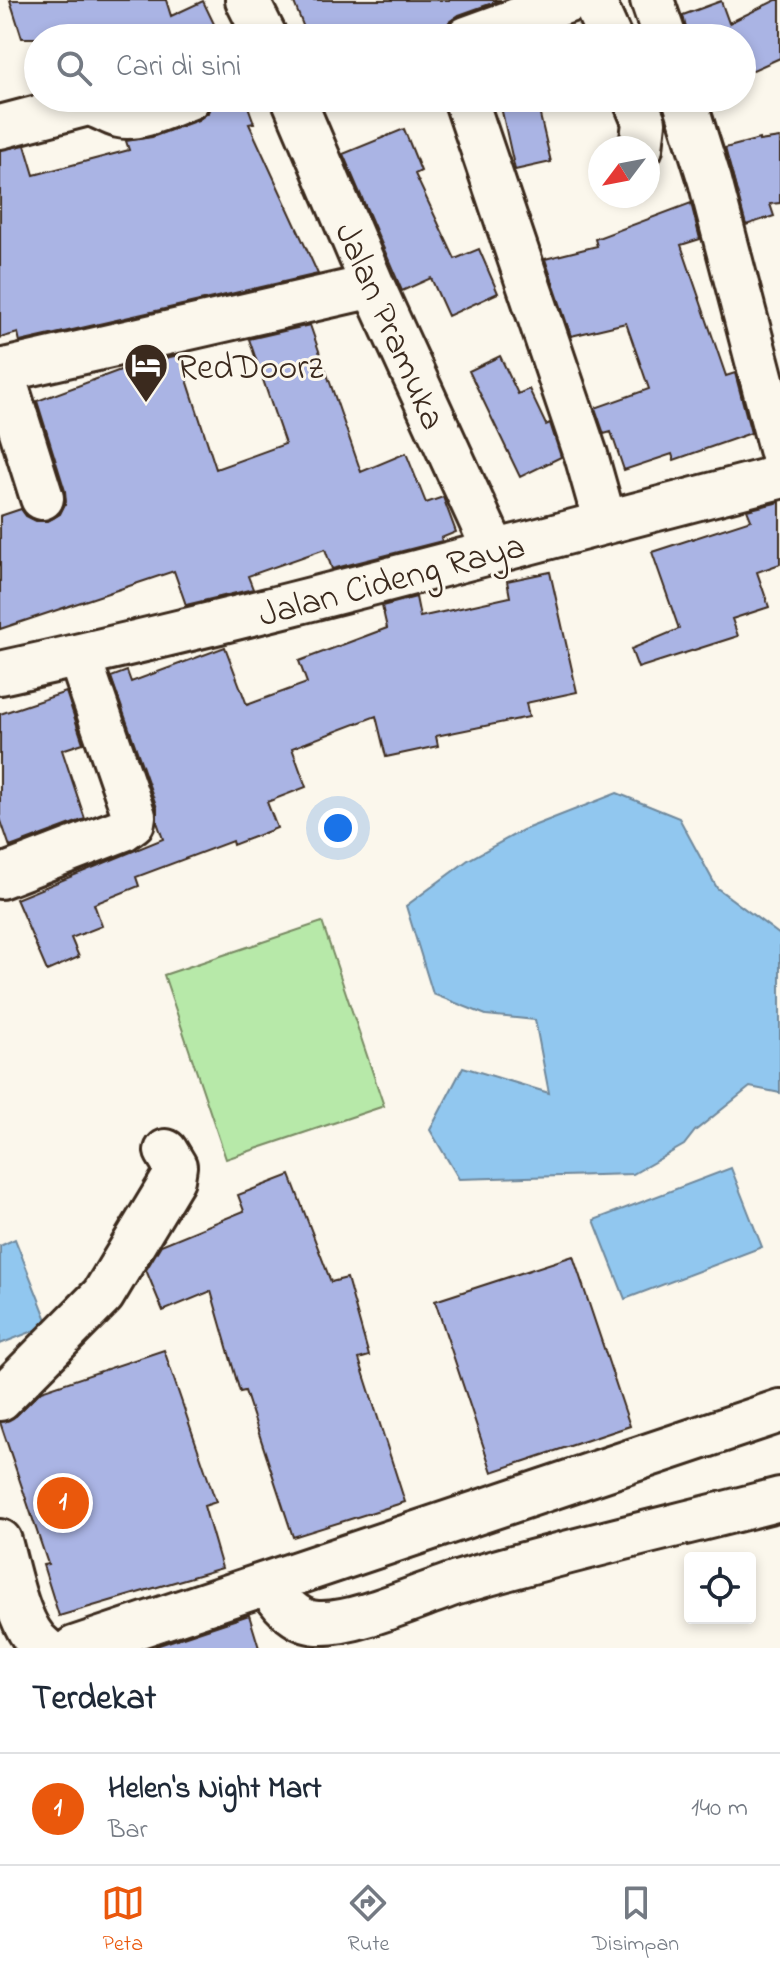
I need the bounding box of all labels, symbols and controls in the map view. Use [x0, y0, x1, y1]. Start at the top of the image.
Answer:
search box [24, 24, 756, 112]
icon: search [52, 46, 96, 90]
text: Cari di sini [116, 46, 242, 90]
north arrow [588, 136, 660, 208]
street label: Jalan Pramuka [319, 215, 457, 439]
hotel icon: RedDoorz [122, 341, 170, 404]
place label: RedDoorz [177, 343, 324, 396]
street label: Jalan Cideng Raya [253, 521, 531, 643]
your location [318, 808, 358, 848]
pin: 1 [37, 1473, 89, 1533]
map controls [684, 1552, 756, 1624]
button: locate [684, 1552, 756, 1624]
text: Terdekat [32, 1675, 156, 1725]
text: Helen's Night Mart [108, 1768, 322, 1812]
text: 1 [54, 1790, 62, 1828]
text: 140 m [691, 1790, 748, 1828]
text: Bar [108, 1812, 148, 1850]
tab: Peta [101, 1881, 145, 1961]
tab: Rute [346, 1881, 390, 1961]
tab: Disimpan [592, 1881, 679, 1961]

